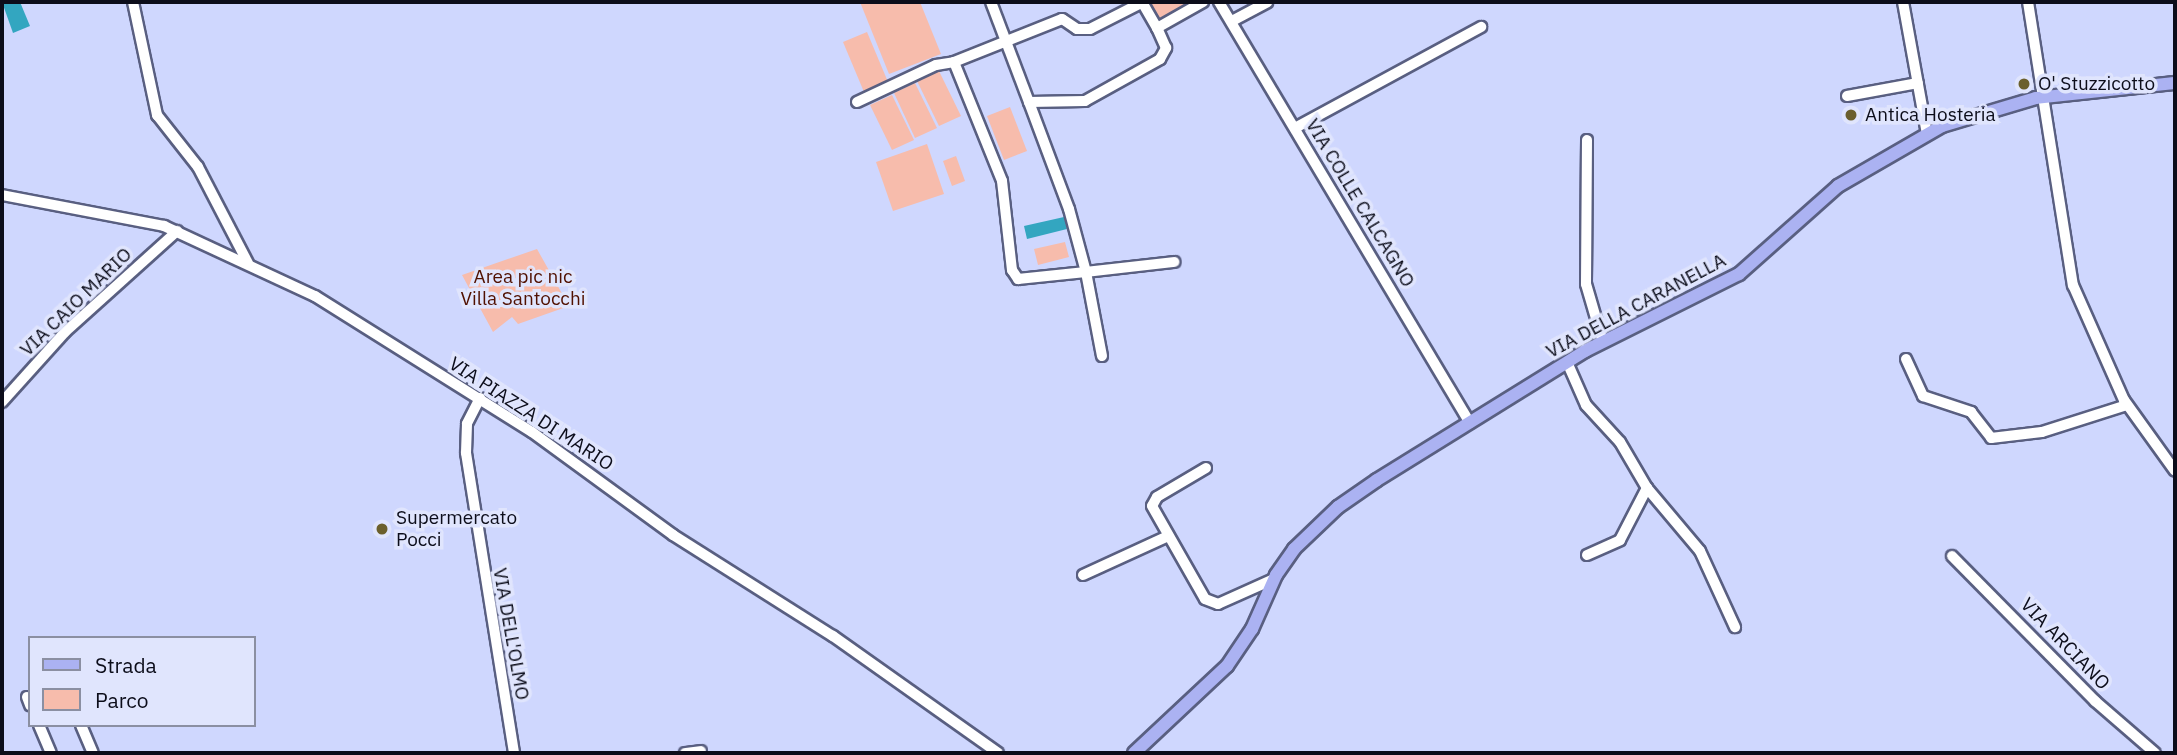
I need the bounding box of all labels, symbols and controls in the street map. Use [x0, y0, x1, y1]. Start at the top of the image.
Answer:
place label: O' Stuzzicotto [2038, 73, 2155, 95]
marker: O' Stuzzicotto [2016, 76, 2032, 92]
place label: Antica Hosteria [1865, 104, 1996, 126]
marker: Antica Hosteria [1843, 107, 1859, 123]
street label: VIA COLLE CALCAGNO [1301, 115, 1419, 291]
street label: VIA CAIO MARIO [16, 243, 136, 361]
street label: VIA DELLA CARANELLA [1542, 249, 1730, 363]
park label: Area pic nic Villa Santocchi [461, 266, 585, 310]
street label: VIA PIAZZA DI MARIO [444, 352, 618, 476]
place label: Supermercato Pocci [396, 507, 517, 551]
marker: Supermercato Pocci [374, 521, 390, 537]
street label: VIA DELL'OLMO [488, 566, 534, 702]
street label: VIA ARCIANO [2016, 593, 2114, 695]
legend [28, 636, 256, 727]
text: Strada [95, 651, 157, 679]
text: Parco [95, 686, 149, 714]

